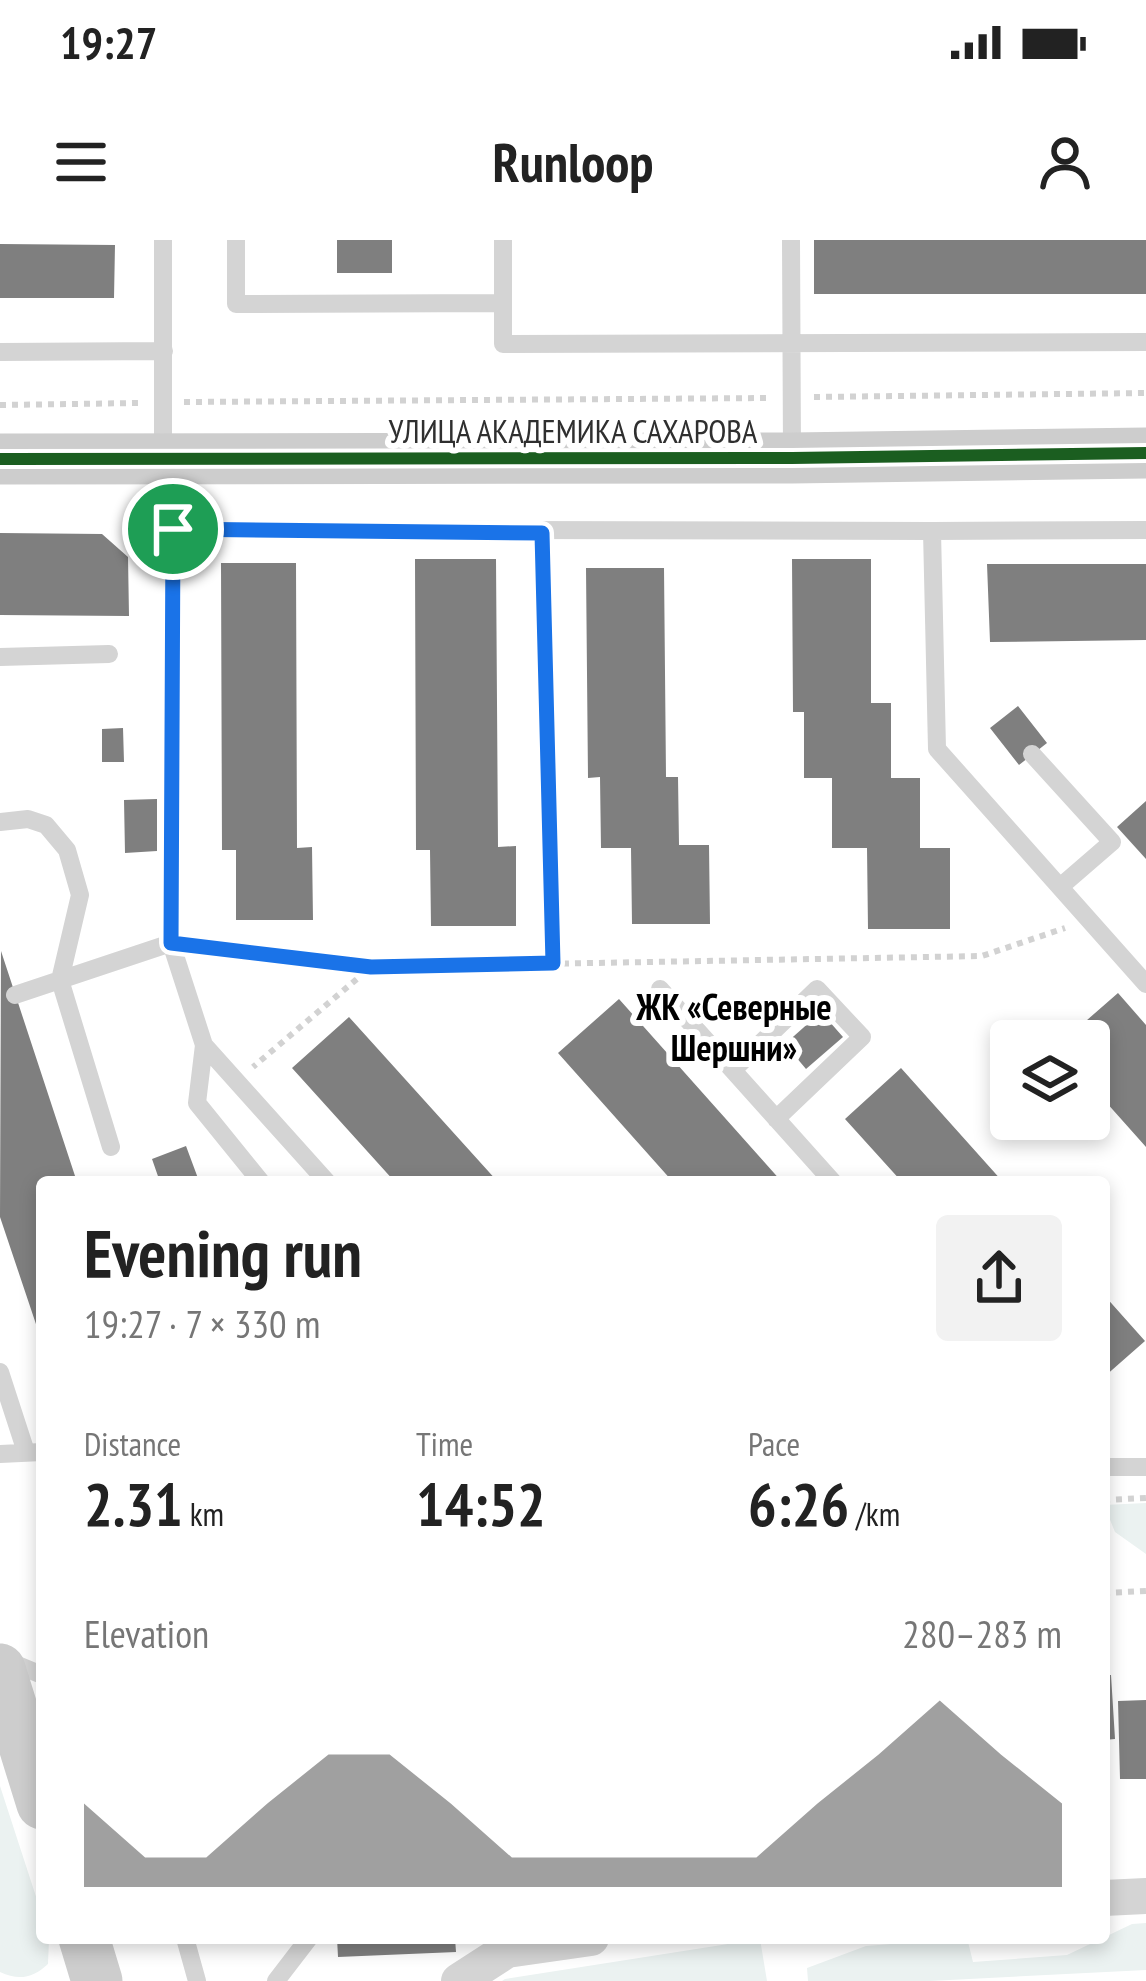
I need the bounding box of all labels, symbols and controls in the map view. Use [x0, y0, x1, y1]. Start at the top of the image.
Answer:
text: 19:27 [60, 13, 157, 71]
text: Runloop [493, 127, 653, 197]
icon: menu [48, 129, 114, 195]
icon: person [1032, 129, 1098, 195]
street label: УЛИЦА АКАДЕМИКА САХАРОВА [389, 409, 758, 452]
pin [122, 478, 224, 580]
icon: arrive [140, 496, 206, 562]
district label: ЖК «Северные Шершни» [635, 983, 832, 1071]
map controls [990, 1020, 1110, 1140]
button: layers [990, 1020, 1110, 1140]
text: Evening run [84, 1210, 362, 1295]
button: share [936, 1215, 1062, 1341]
text: 19:27 · 7 × 330 m [84, 1298, 320, 1349]
text: Distance [84, 1422, 181, 1465]
text: Time [416, 1422, 473, 1465]
text: Pace [748, 1422, 800, 1465]
text: 2.31 [84, 1465, 183, 1543]
text: 14:52 [416, 1465, 546, 1543]
text: 6:26 [748, 1465, 849, 1543]
text: km [183, 1492, 224, 1535]
text: /km [849, 1492, 900, 1535]
text: Elevation [84, 1608, 209, 1659]
text: 280–283 m [902, 1608, 1062, 1659]

